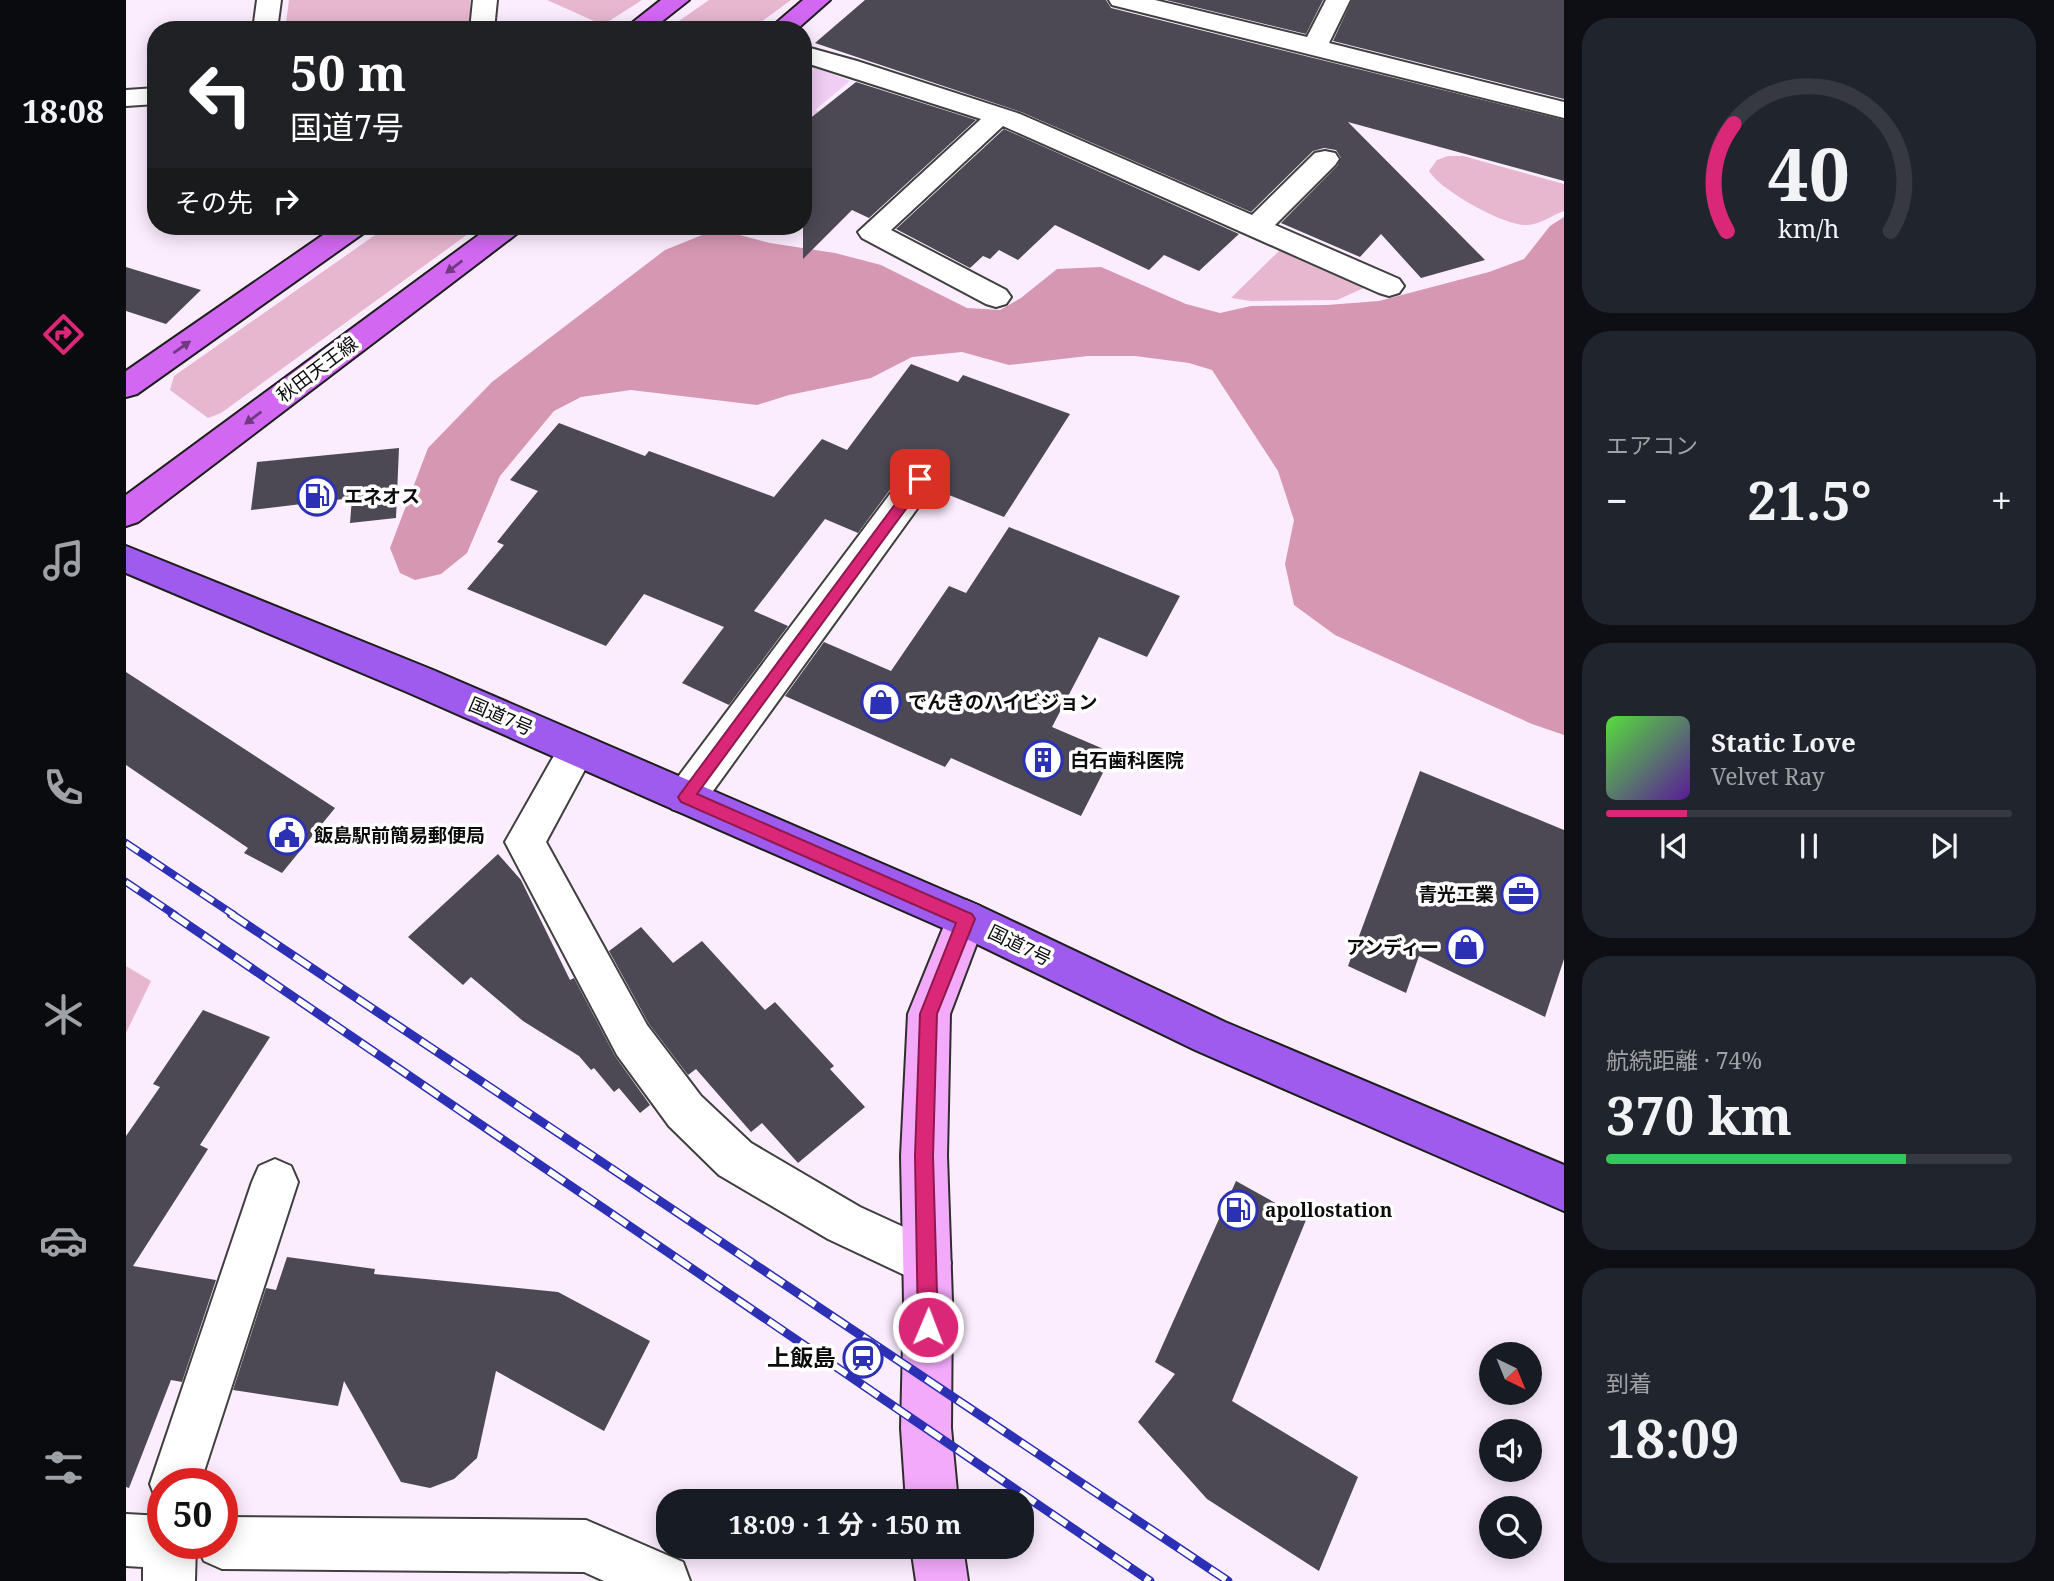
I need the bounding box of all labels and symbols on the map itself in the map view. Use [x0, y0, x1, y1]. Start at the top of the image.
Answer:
one-way arrow [446, 259, 464, 274]
street label: 秋田天王線 [271, 330, 363, 408]
one-way arrow [173, 340, 191, 354]
one-way arrow [244, 410, 262, 424]
pin [890, 449, 950, 509]
fuel station icon: エネオス [296, 475, 338, 517]
place label: エネオス [344, 483, 420, 509]
shop icon: でんきのハイビジョン [860, 681, 902, 723]
place label: でんきのハイビジョン [908, 689, 1098, 715]
street label: 国道7号 [465, 691, 537, 741]
building icon: 白石歯科医院 [1022, 739, 1064, 781]
place label: 白石歯科医院 [1070, 747, 1184, 773]
public building icon: 飯島駅前簡易郵便局 [266, 814, 308, 856]
place label: 飯島駅前簡易郵便局 [314, 822, 485, 848]
office icon: 青光工業 [1500, 873, 1542, 915]
place label: 青光工業 [1418, 881, 1494, 907]
street label: 国道7号 [984, 918, 1056, 972]
shop icon: アンディー [1445, 926, 1487, 968]
place label: アンディー [1346, 934, 1439, 960]
fuel station icon: apollostation [1217, 1189, 1259, 1231]
place label: apollostation [1265, 1197, 1393, 1223]
position arrow [891, 1290, 965, 1364]
station icon: 上飯島 [842, 1337, 884, 1379]
place label: 上飯島 [767, 1341, 836, 1373]
north arrow [1479, 1342, 1542, 1405]
speed limit sign: 50 [147, 1468, 238, 1559]

